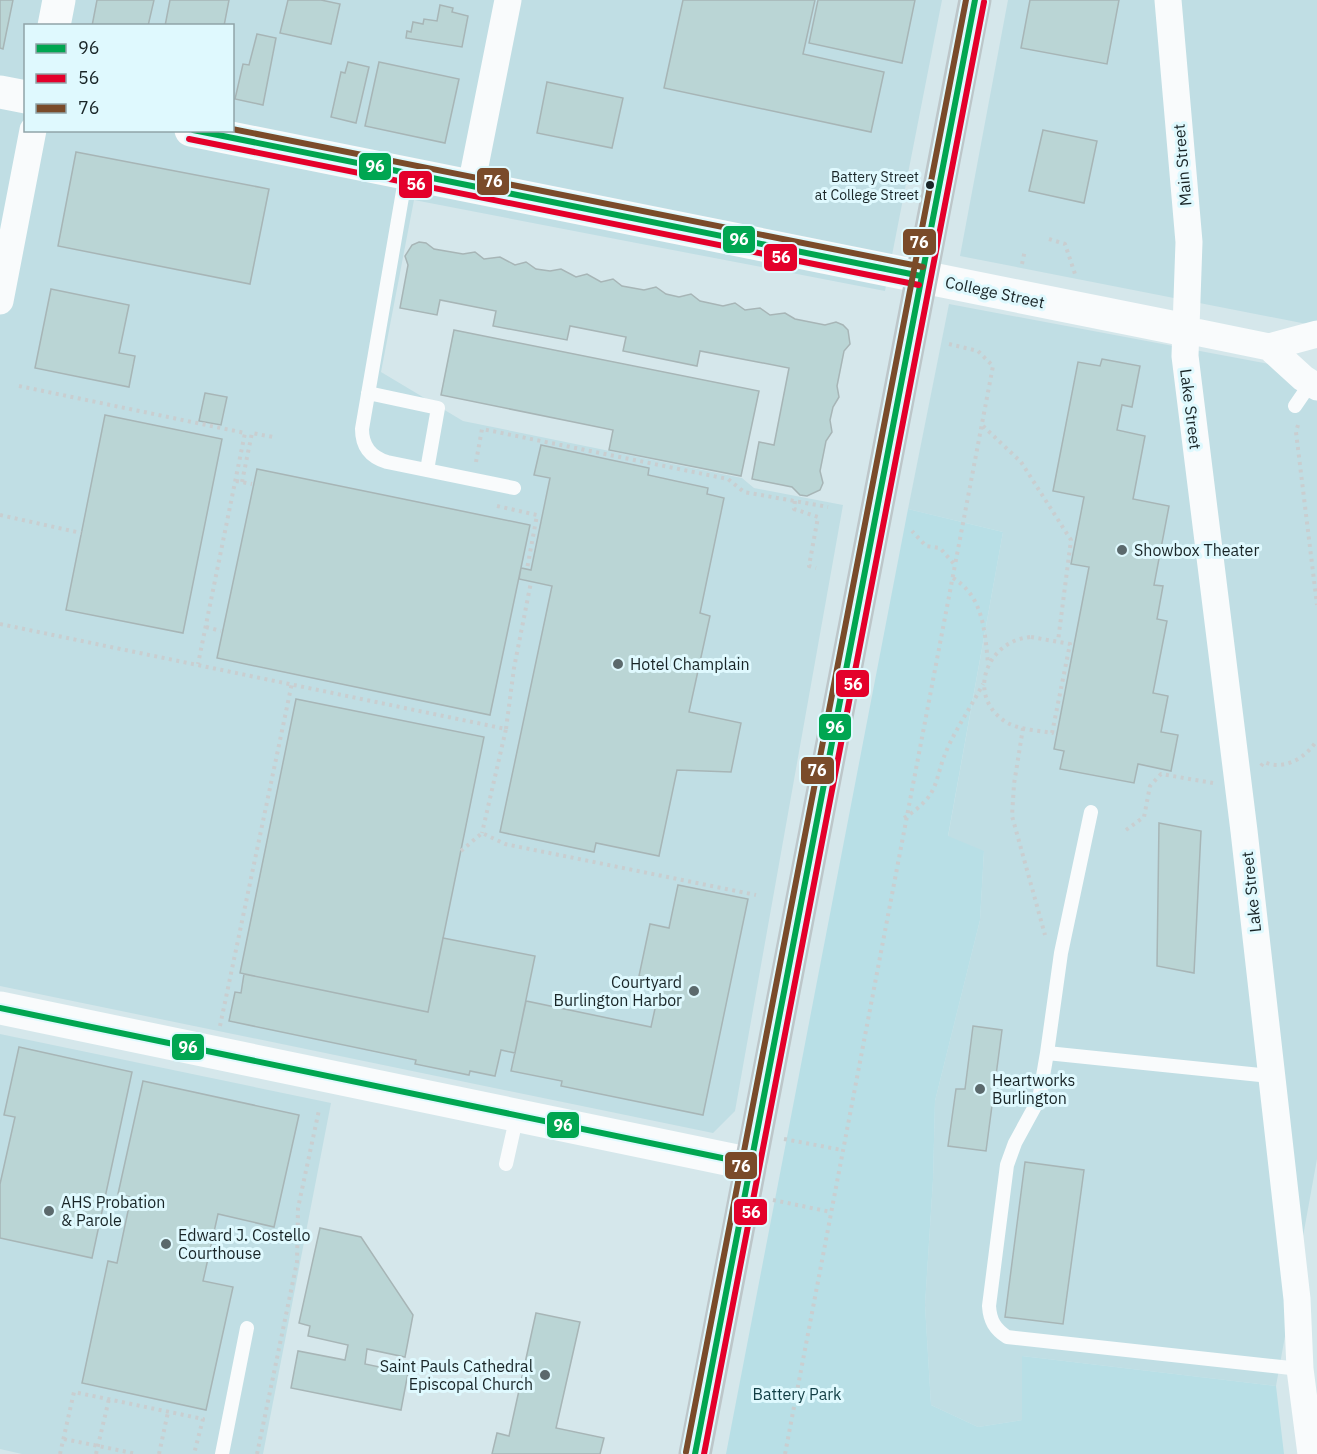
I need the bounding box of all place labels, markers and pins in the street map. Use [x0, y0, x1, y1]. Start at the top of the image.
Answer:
place label: Battery Street at College Street [815, 168, 919, 204]
marker: Battery Street at College Street [924, 179, 936, 191]
place label: Showbox Theater [1134, 540, 1259, 560]
marker: Showbox Theater [1115, 543, 1129, 557]
place label: Hotel Champlain [630, 654, 750, 674]
marker: Hotel Champlain [611, 657, 625, 671]
place label: Courtyard Burlington Harbor [553, 972, 682, 1010]
marker: Courtyard Burlington Harbor [687, 984, 701, 998]
place label: Heartworks Burlington [992, 1070, 1075, 1108]
marker: Heartworks Burlington [973, 1082, 987, 1096]
place label: AHS Probation & Parole [61, 1192, 165, 1230]
marker: AHS Probation & Parole [42, 1204, 56, 1218]
place label: Edward J. Costello Courthouse [178, 1225, 310, 1263]
marker: Edward J. Costello Courthouse [159, 1237, 173, 1251]
place label: Saint Pauls Cathedral Episcopal Church [380, 1356, 533, 1394]
marker: Saint Pauls Cathedral Episcopal Church [538, 1368, 552, 1382]

